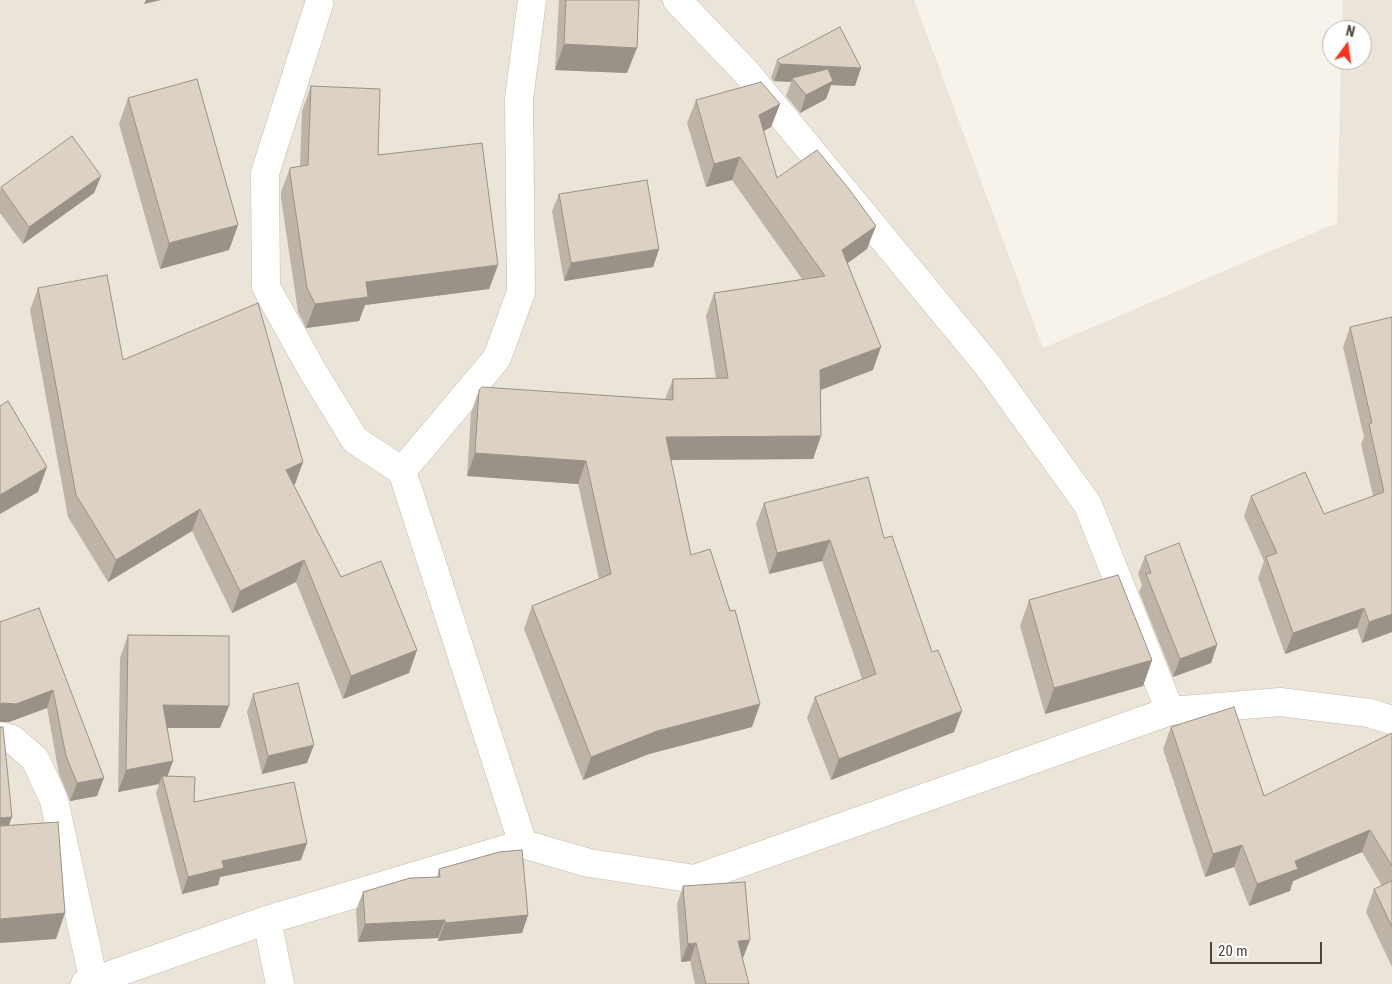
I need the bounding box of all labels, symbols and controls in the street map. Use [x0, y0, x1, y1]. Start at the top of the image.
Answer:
north arrow [1322, 20, 1372, 70]
text: N [1344, 23, 1356, 40]
scale bar [1212, 932, 1324, 964]
text: 20 m [1218, 942, 1248, 960]

